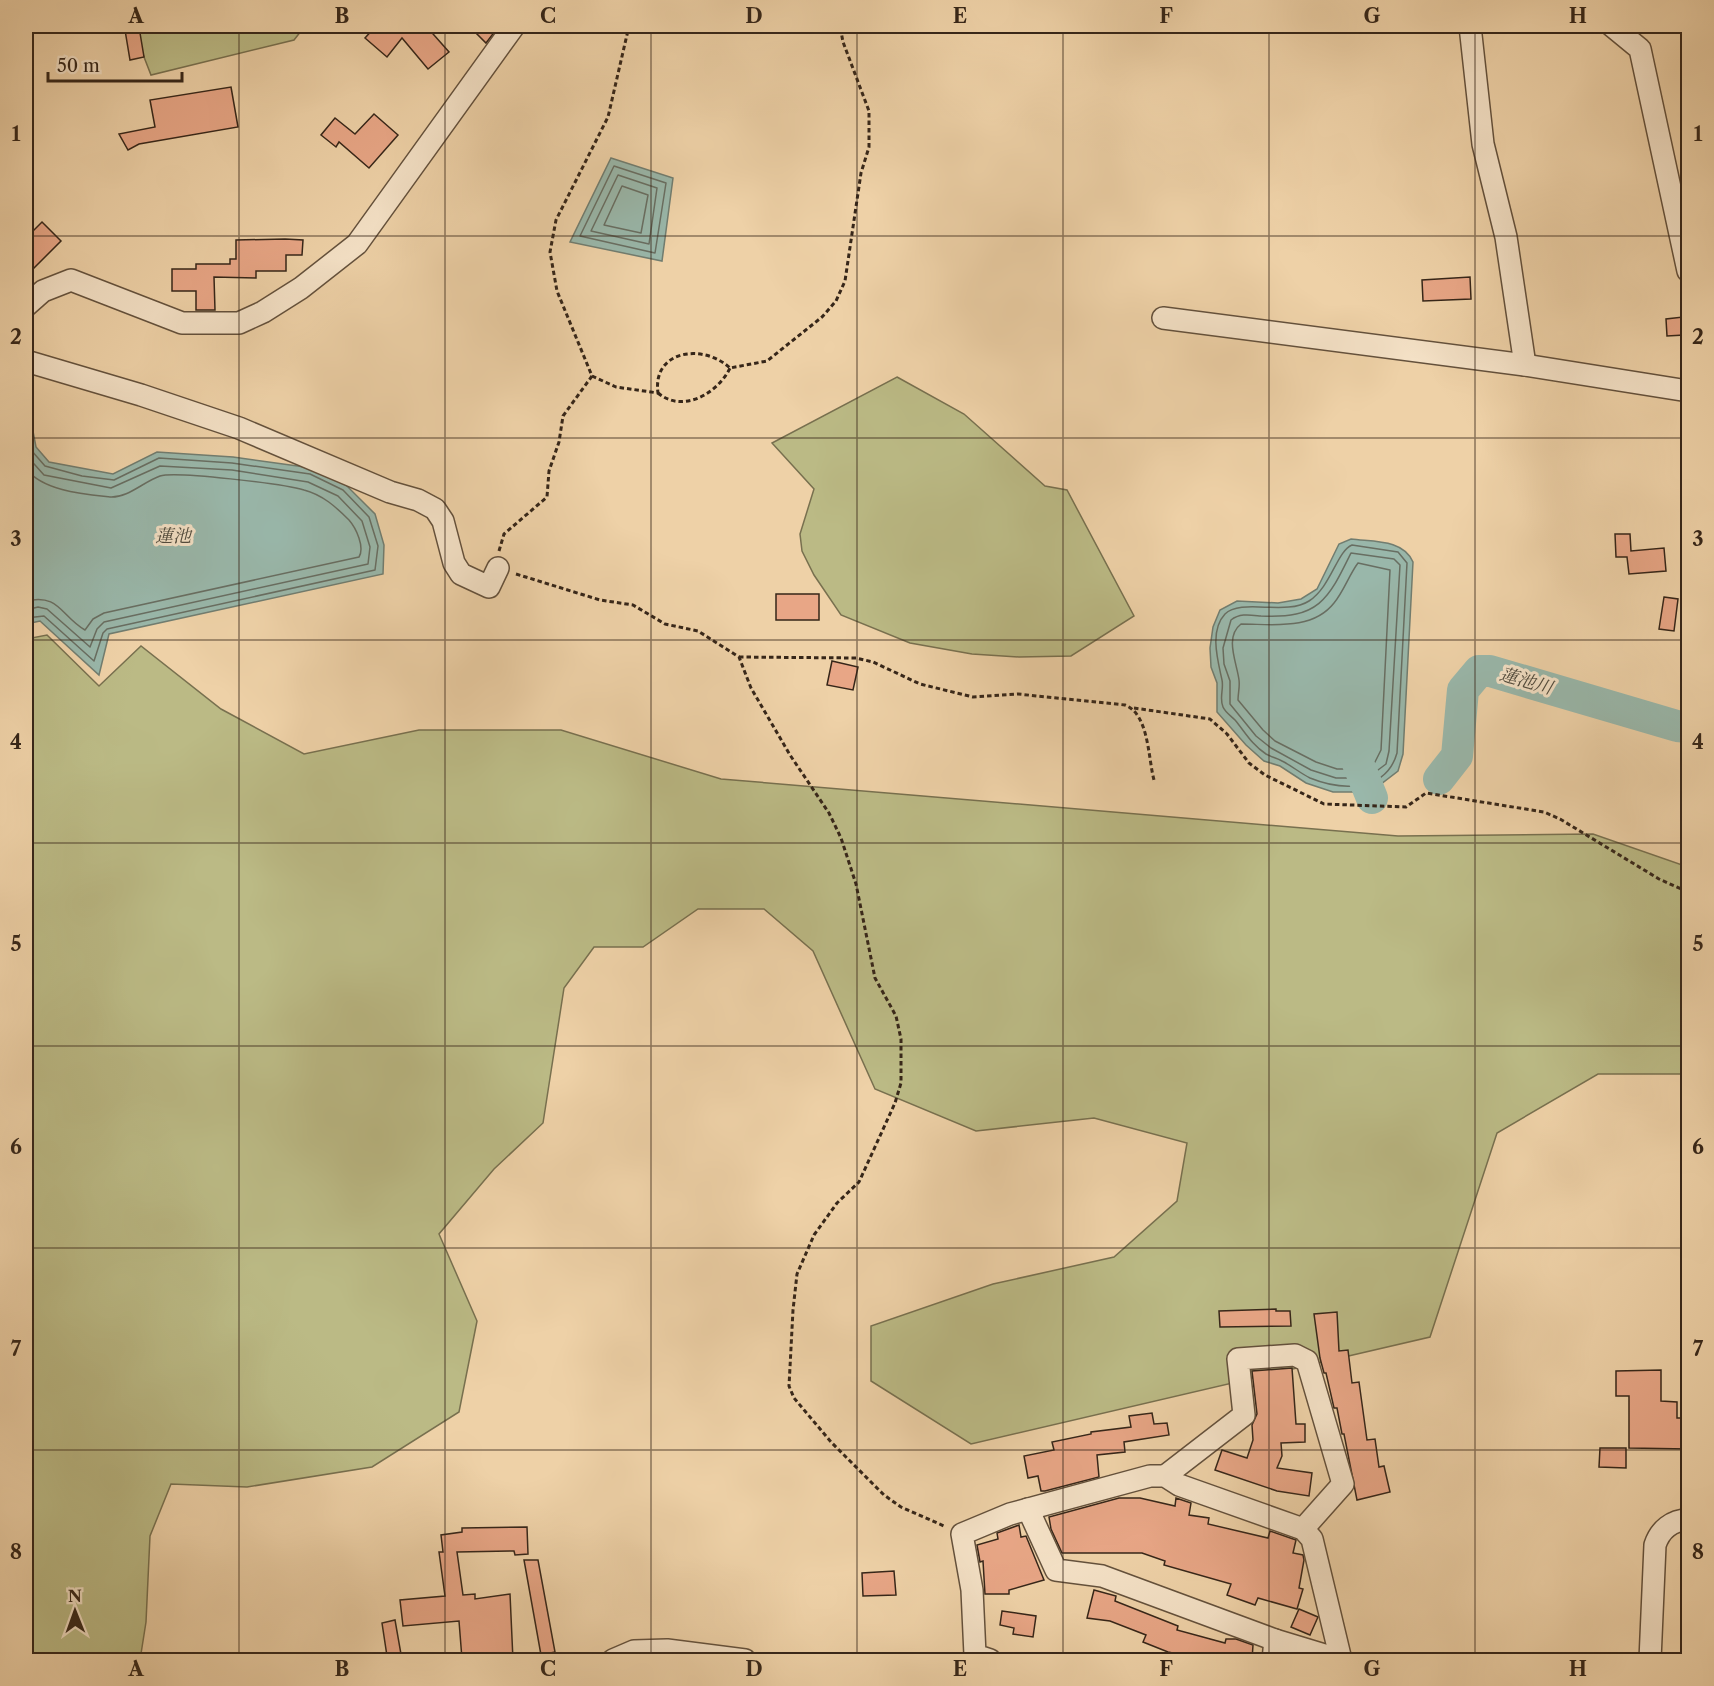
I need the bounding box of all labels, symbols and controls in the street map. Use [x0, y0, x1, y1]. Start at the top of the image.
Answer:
text: A [127, 4, 144, 28]
text: B [335, 4, 350, 28]
text: C [540, 4, 556, 28]
text: D [745, 4, 763, 28]
text: E [953, 4, 967, 28]
text: F [1159, 4, 1173, 28]
text: G [1364, 4, 1381, 28]
text: H [1569, 4, 1587, 28]
scale bar [48, 45, 182, 83]
text: 50 m [57, 55, 100, 77]
text: 1 [12, 122, 21, 146]
text: 1 [1694, 122, 1703, 146]
text: 2 [10, 325, 22, 349]
text: 2 [1692, 325, 1704, 349]
water label: 蓮池 [155, 525, 193, 547]
text: 3 [10, 527, 22, 551]
text: 3 [1692, 527, 1704, 551]
water label: 蓮池川 [1497, 663, 1557, 700]
text: 4 [10, 730, 22, 754]
text: 4 [1692, 730, 1704, 754]
text: 5 [10, 932, 22, 956]
text: 5 [1692, 932, 1704, 956]
text: 6 [10, 1135, 22, 1159]
text: 6 [1692, 1135, 1704, 1159]
text: 7 [11, 1337, 22, 1361]
text: 7 [1693, 1337, 1704, 1361]
text: 8 [10, 1540, 22, 1564]
text: 8 [1692, 1540, 1704, 1564]
north arrow [45, 1581, 105, 1641]
text: N [68, 1586, 82, 1606]
text: A [127, 1657, 144, 1681]
text: B [335, 1657, 350, 1681]
text: C [540, 1657, 556, 1681]
text: D [745, 1657, 763, 1681]
text: E [953, 1657, 967, 1681]
text: F [1159, 1657, 1173, 1681]
text: G [1364, 1657, 1381, 1681]
text: H [1569, 1657, 1587, 1681]

